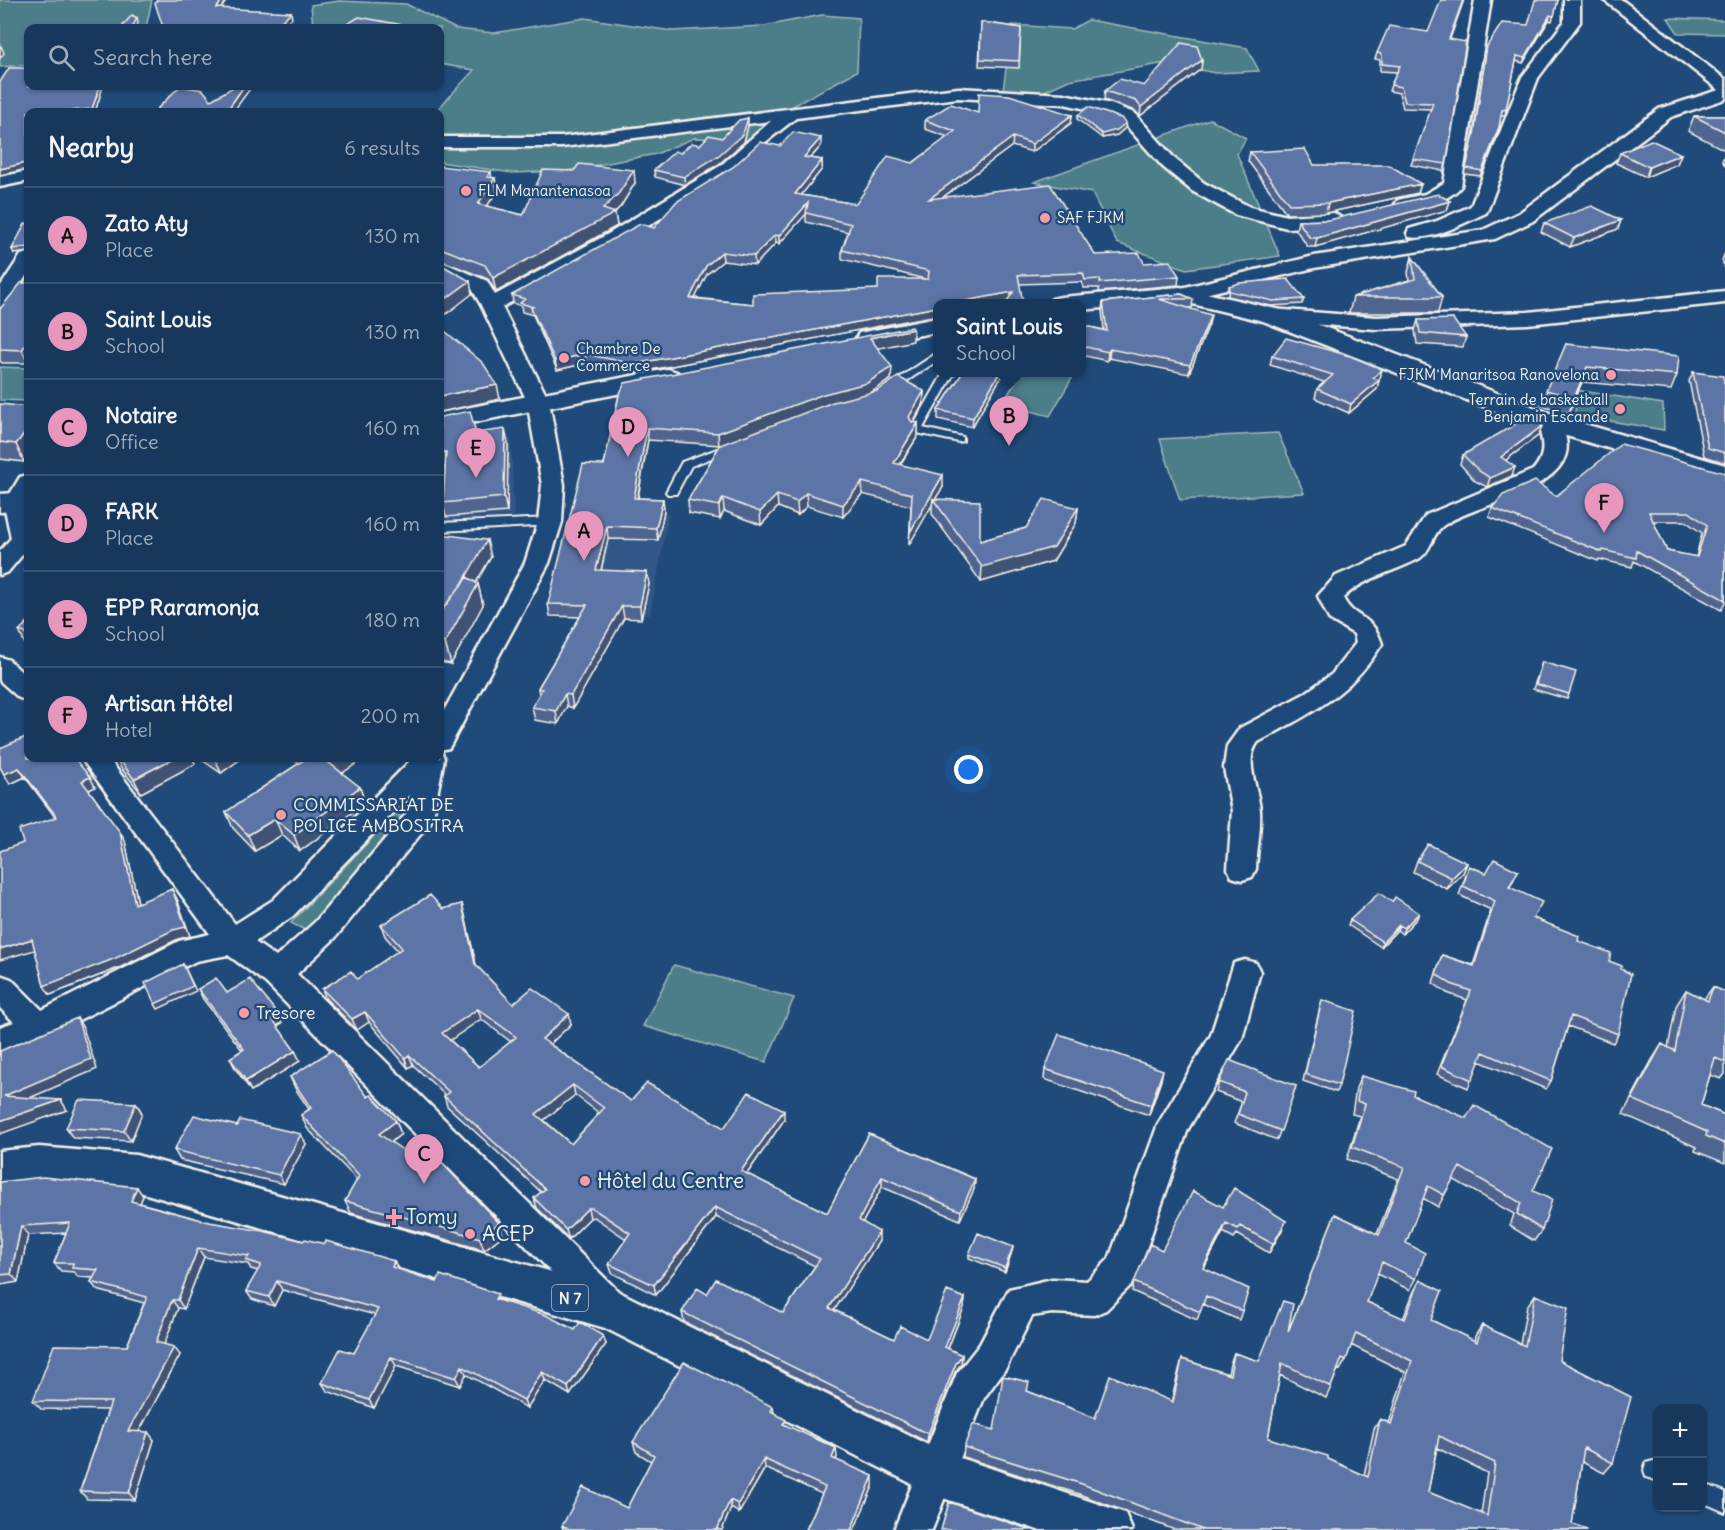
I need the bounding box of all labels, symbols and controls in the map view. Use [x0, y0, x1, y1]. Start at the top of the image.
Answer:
search box [24, 24, 444, 90]
icon: search [45, 41, 78, 74]
text: Search here [93, 43, 212, 71]
text: Nearby [48, 131, 134, 164]
text: 6 results [344, 135, 420, 160]
place label: FLM Manantenasoa [478, 181, 611, 200]
marker: FLM Manantenasoa [459, 184, 473, 198]
place label: SAF FJKM [1057, 208, 1125, 227]
text: Zato Aty [105, 209, 189, 237]
marker: SAF FJKM [1038, 211, 1052, 225]
text: A [61, 223, 74, 248]
text: 130 m [365, 223, 420, 248]
text: Place [105, 237, 153, 262]
popup [933, 299, 1086, 377]
text: Saint Louis [105, 305, 212, 333]
text: Saint Louis [956, 312, 1063, 340]
text: B [61, 319, 74, 344]
text: 130 m [365, 319, 420, 344]
text: School [105, 333, 165, 358]
place label: Chambre De Commerce [576, 339, 661, 375]
text: School [956, 340, 1016, 365]
marker: Chambre De Commerce [557, 351, 571, 365]
place label: FJKM Manaritsoa Ranovelona [1399, 365, 1599, 384]
marker: FJKM Manaritsoa Ranovelona [1604, 368, 1618, 382]
place label: Terrain de basketball Benjamin Escande [1469, 390, 1608, 426]
pin: B [990, 396, 1028, 446]
text: Notaire [105, 401, 177, 429]
marker: Terrain de basketball Benjamin Escande [1613, 402, 1627, 416]
pin: D [608, 408, 648, 457]
text: C [61, 415, 74, 440]
text: 160 m [365, 415, 420, 440]
pin: E [456, 428, 496, 478]
text: Office [105, 429, 159, 454]
pin: F [1584, 484, 1624, 533]
text: FARK [105, 497, 158, 525]
text: D [60, 511, 75, 536]
text: 160 m [365, 511, 420, 536]
pin: A [564, 512, 604, 561]
text: Place [105, 525, 153, 550]
text: EPP Raramonja [105, 593, 259, 621]
text: E [62, 607, 73, 632]
text: 180 m [365, 607, 420, 632]
text: School [105, 621, 165, 646]
text: Artisan Hôtel [105, 689, 233, 717]
text: F [62, 703, 73, 728]
text: 200 m [360, 703, 420, 728]
text: Hotel [105, 717, 152, 742]
your location [954, 755, 983, 784]
place label: COMMISSARIAT DE POLICE AMBOSITRA [293, 793, 464, 837]
marker: COMMISSARIAT DE POLICE AMBOSITRA [274, 808, 288, 822]
place label: Tresore [256, 1001, 316, 1024]
marker: Tresore [237, 1006, 251, 1020]
pin: C [404, 1134, 444, 1184]
place label: Hôtel du Centre [597, 1167, 744, 1194]
marker: Hôtel du Centre [578, 1174, 592, 1188]
place label: Tomy [406, 1203, 458, 1230]
marker: Tomy [387, 1210, 401, 1224]
place label: ACEP [482, 1220, 534, 1247]
marker: ACEP [463, 1227, 477, 1241]
road number: N 7 [552, 1285, 588, 1311]
map controls [1653, 1404, 1707, 1512]
button: + [1653, 1404, 1707, 1458]
button: − [1653, 1458, 1707, 1512]

